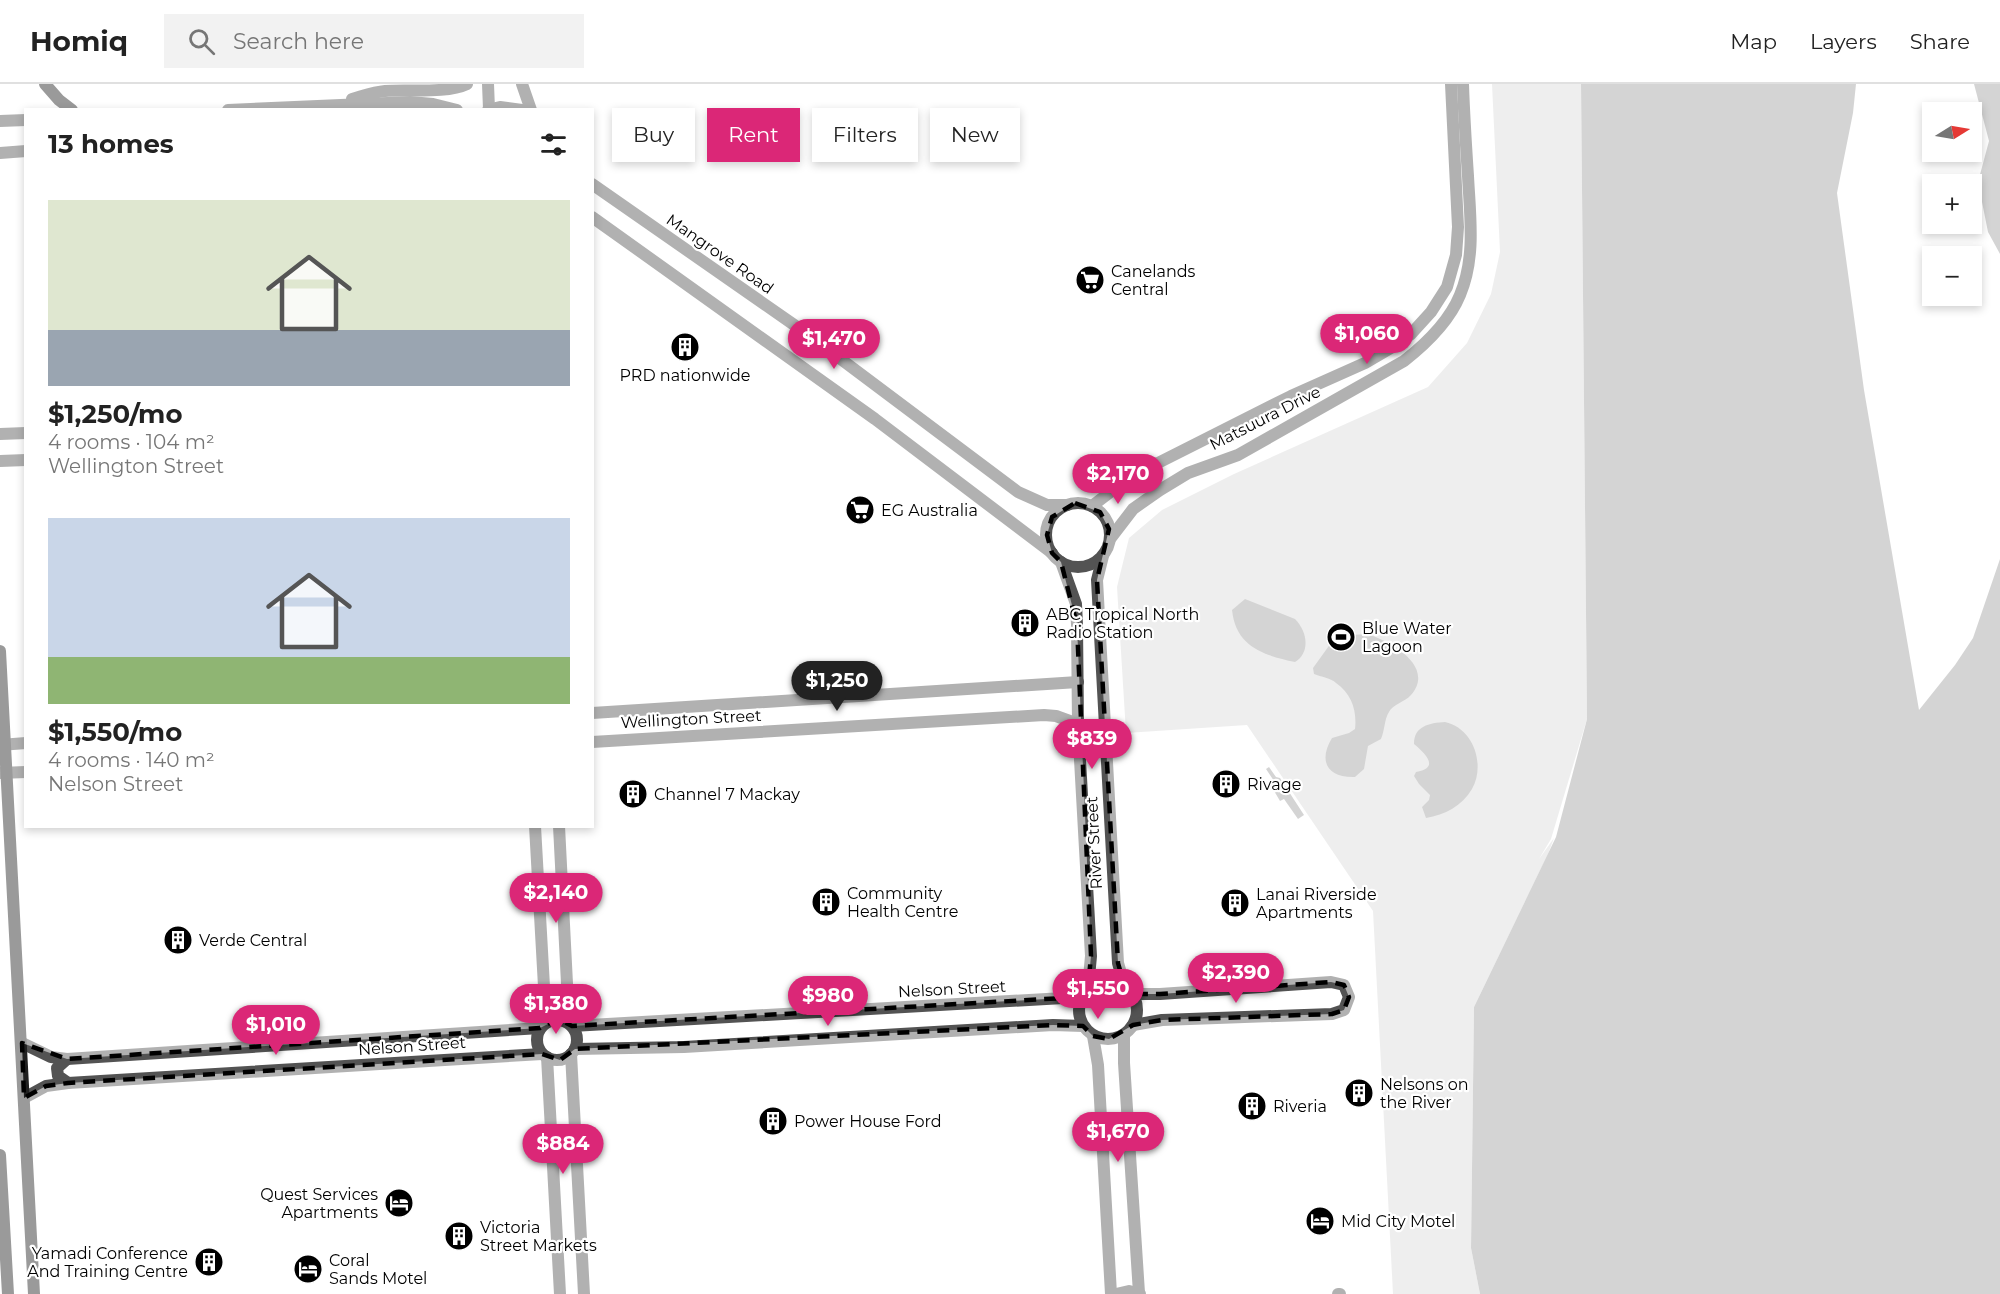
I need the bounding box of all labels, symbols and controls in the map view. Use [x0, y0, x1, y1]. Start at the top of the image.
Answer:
search box [164, 14, 584, 68]
text: Homiq [30, 24, 128, 58]
icon: search [185, 25, 218, 58]
text: Search here [233, 28, 364, 55]
text: Map [1730, 29, 1777, 54]
text: Layers [1810, 29, 1877, 54]
text: Share [1910, 29, 1970, 54]
north arrow [1922, 102, 1982, 162]
map controls [1922, 102, 1982, 306]
chip: Buy [612, 108, 695, 162]
chip: Rent [707, 108, 800, 162]
chip: Filters [812, 108, 918, 162]
chip: New [930, 108, 1020, 162]
text: 13 homes [48, 128, 174, 160]
icon: filters [537, 128, 570, 161]
button: + [1922, 174, 1982, 234]
street label: Mangrove Road [663, 210, 777, 298]
icon: home [255, 239, 363, 347]
button: − [1922, 246, 1982, 306]
place label: Canelands Central [1111, 262, 1196, 299]
supermarket icon: Canelands Central [1074, 264, 1106, 296]
pin: $1,060 [1318, 314, 1416, 365]
pin: $1,470 [785, 319, 883, 370]
text: $1,060 [1334, 321, 1400, 345]
text: $1,470 [802, 326, 866, 350]
building icon: PRD nationwide [669, 331, 701, 363]
place label: PRD nationwide [620, 366, 750, 385]
street label: Matsuura Drive [1206, 382, 1324, 454]
text: $1,250/mo [48, 398, 182, 430]
text: 4 rooms · 104 m² [48, 430, 215, 454]
text: Wellington Street [48, 454, 224, 478]
pin: $2,170 [1069, 454, 1167, 505]
text: $2,170 [1086, 461, 1150, 485]
supermarket icon: EG Australia [844, 494, 876, 526]
place label: EG Australia [881, 501, 978, 520]
icon: home [255, 557, 363, 665]
place label: ABC Tropical North Radio Station [1046, 605, 1199, 642]
building icon: ABC Tropical North Radio Station [1009, 607, 1041, 639]
place label: Blue Water Lagoon [1362, 619, 1452, 656]
sports icon: Blue Water Lagoon [1325, 621, 1357, 653]
pin: $1,250 [788, 661, 886, 712]
text: $1,250 [805, 668, 869, 692]
street label: Wellington Street [620, 706, 762, 732]
text: $1,550/mo [48, 716, 182, 748]
pin: $839 [1056, 719, 1128, 770]
text: $839 [1067, 726, 1117, 750]
text: 4 rooms · 140 m² [48, 748, 215, 772]
building icon: Rivage [1210, 768, 1242, 800]
text: Nelson Street [48, 772, 183, 796]
place label: Rivage [1247, 775, 1301, 794]
building icon: Channel 7 Mackay [617, 778, 649, 810]
place label: Channel 7 Mackay [654, 785, 800, 804]
street label: River Street [1082, 796, 1106, 890]
pin: $2,140 [507, 873, 605, 924]
text: $2,140 [524, 880, 588, 904]
place label: Community Health Centre [847, 884, 958, 921]
place label: Lanai Riverside Apartments [1256, 885, 1377, 922]
building icon: Community Health Centre [810, 886, 842, 918]
building icon: Lanai Riverside Apartments [1219, 887, 1251, 919]
building icon: Verde Central [162, 924, 194, 956]
place label: Verde Central [199, 931, 307, 950]
pin: $2,390 [1187, 953, 1285, 1004]
text: $2,390 [1202, 960, 1270, 984]
pin: $1,550 [1049, 969, 1147, 1020]
pin: $980 [792, 976, 864, 1027]
text: $1,550 [1067, 976, 1129, 1000]
street label: Nelson Street [897, 977, 1007, 1001]
text: $980 [802, 983, 854, 1007]
pin: $1,380 [507, 984, 605, 1035]
text: $1,380 [524, 991, 588, 1015]
pin: $1,010 [227, 1005, 325, 1056]
text: $1,010 [246, 1012, 306, 1036]
street label: Nelson Street [357, 1033, 467, 1059]
place label: Nelsons on the River [1380, 1075, 1468, 1112]
building icon: Nelsons on the River [1343, 1077, 1375, 1109]
building icon: Riveria [1236, 1090, 1268, 1122]
place label: Riveria [1273, 1097, 1327, 1116]
building icon: Power House Ford [757, 1105, 789, 1137]
place label: Power House Ford [794, 1112, 942, 1131]
pin: $1,670 [1069, 1112, 1167, 1163]
text: $1,670 [1086, 1119, 1150, 1143]
pin: $884 [527, 1124, 599, 1175]
text: $884 [537, 1131, 589, 1155]
place label: Quest Services Apartments [260, 1185, 378, 1222]
hotel icon: Quest Services Apartments [383, 1187, 415, 1219]
hotel icon: Mid City Motel [1304, 1205, 1336, 1237]
place label: Mid City Motel [1341, 1212, 1455, 1231]
place label: Victoria Street Markets [480, 1218, 597, 1255]
building icon: Victoria Street Markets [443, 1220, 475, 1252]
place label: Yamadi Conference And Training Centre [27, 1244, 188, 1281]
building icon: Yamadi Conference And Training Centre [193, 1246, 225, 1278]
place label: Coral Sands Motel [329, 1251, 427, 1288]
hotel icon: Coral Sands Motel [292, 1253, 324, 1285]

